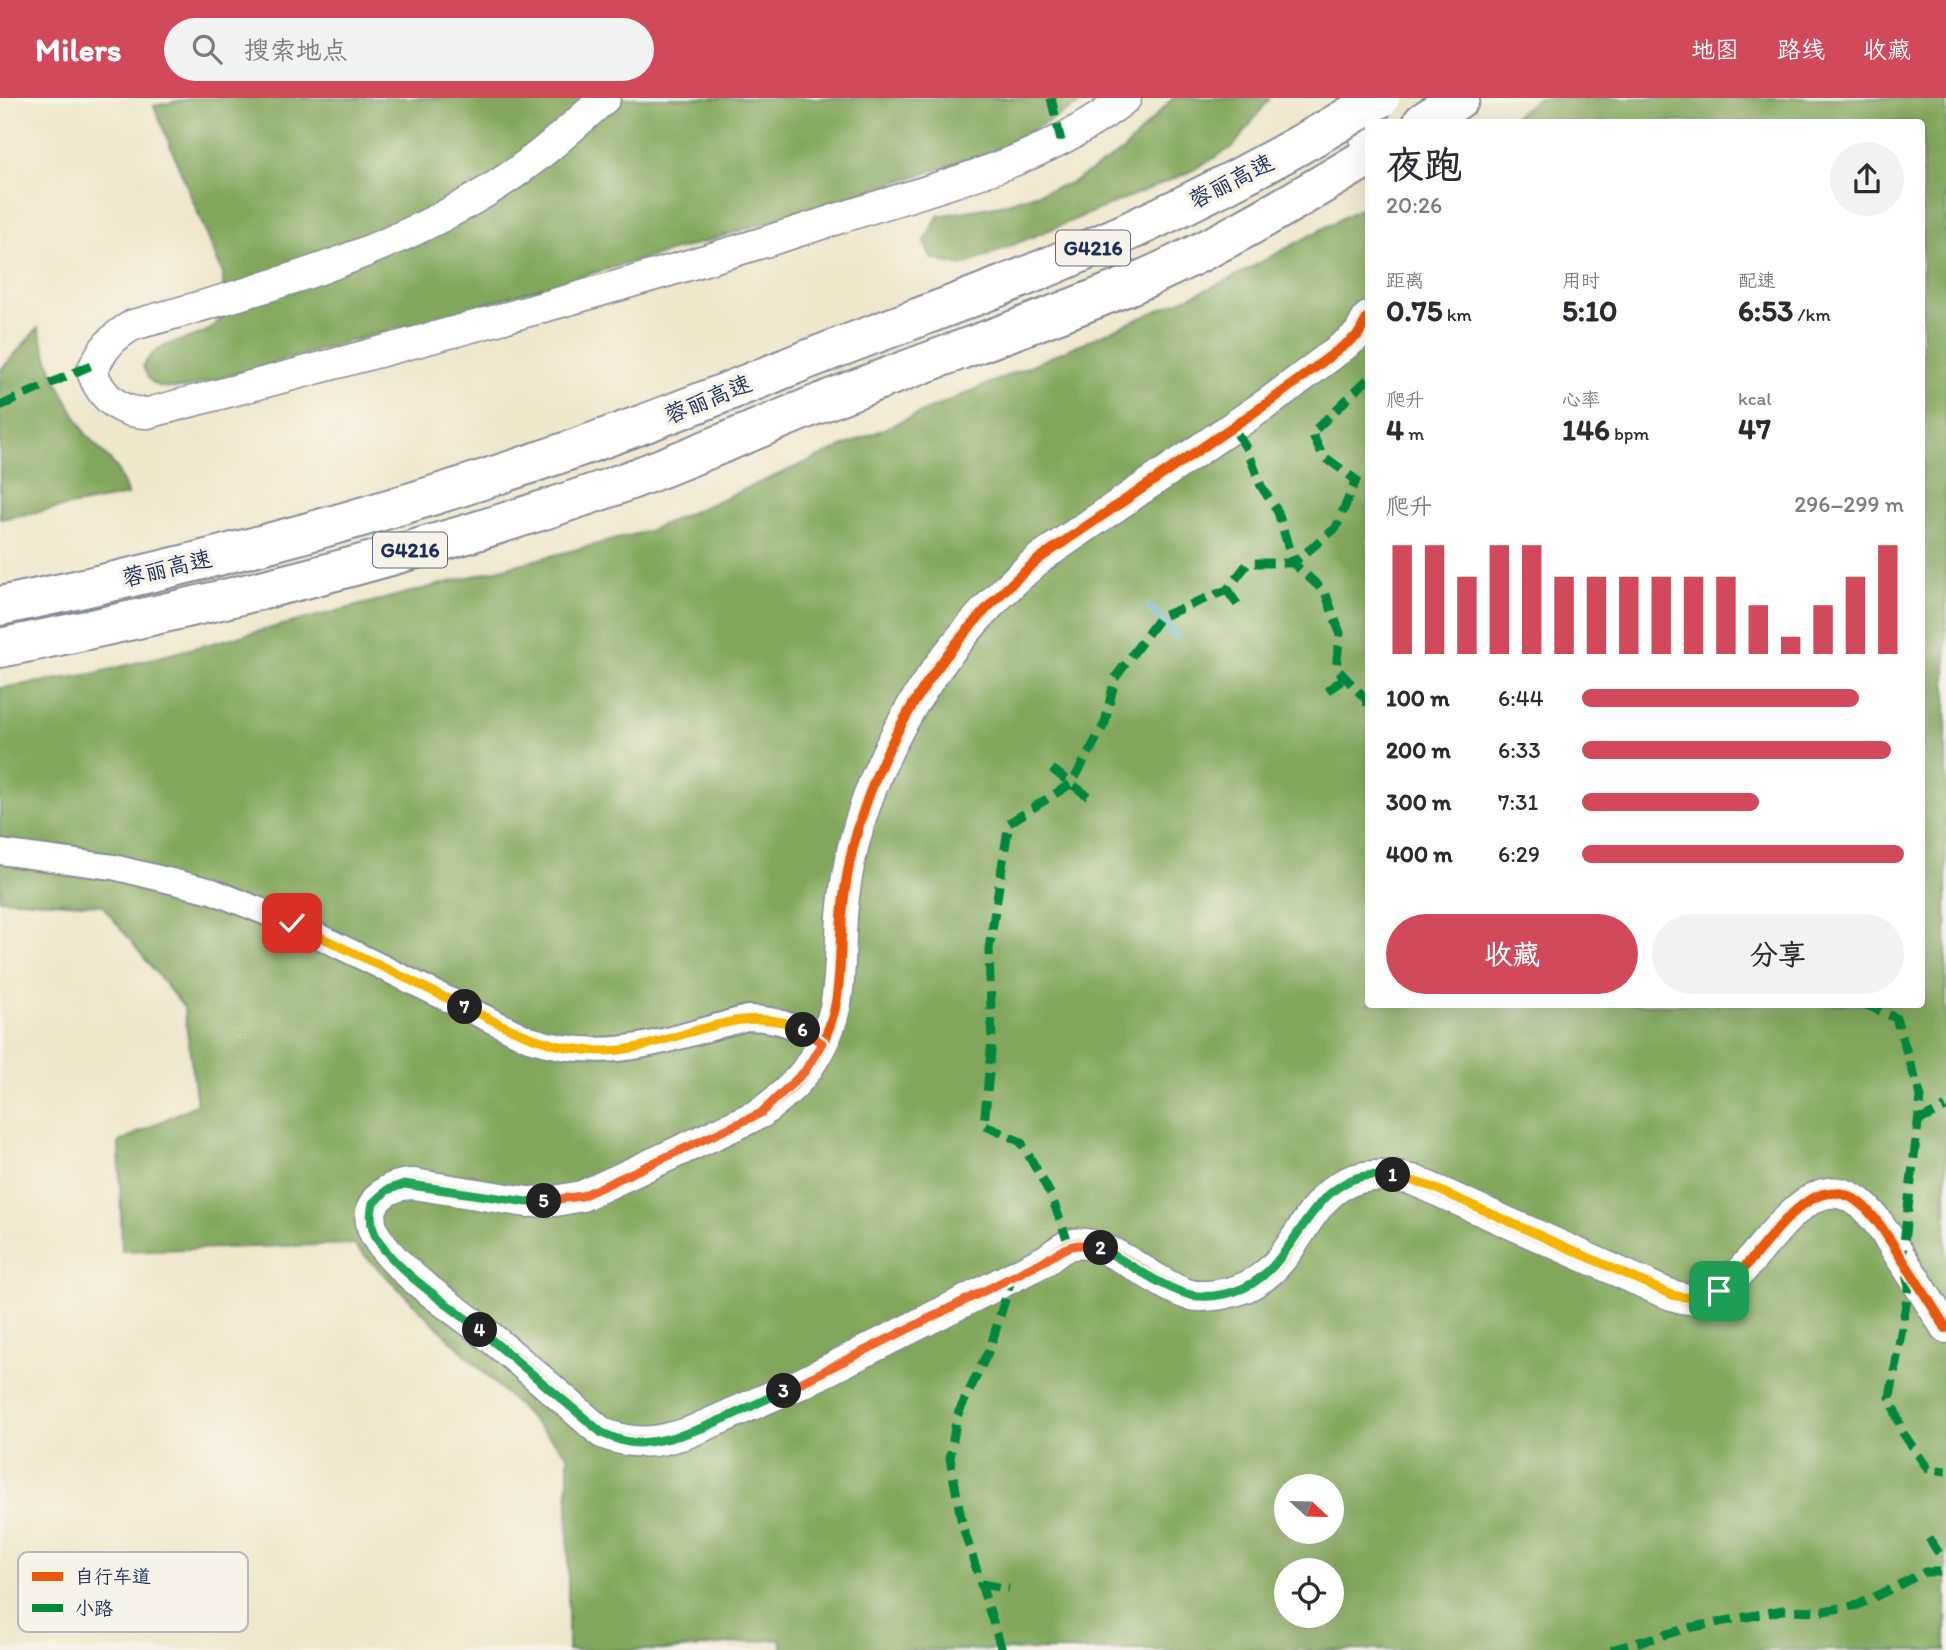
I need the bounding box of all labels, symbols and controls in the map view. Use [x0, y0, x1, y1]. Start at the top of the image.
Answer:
search box [164, 18, 654, 81]
text: Milers [35, 30, 122, 69]
icon: search [188, 30, 226, 68]
text: 搜索地点 [244, 34, 348, 66]
text: 地图 [1691, 35, 1739, 64]
text: 路线 [1777, 35, 1825, 64]
text: 收藏 [1863, 35, 1911, 64]
text: 夜跑 [1386, 142, 1462, 188]
button: share [1830, 142, 1904, 216]
street label: 蓉丽高速 [1184, 148, 1278, 214]
text: 20:26 [1386, 191, 1442, 219]
road number: G4216 [1056, 230, 1130, 266]
text: 距离 [1386, 269, 1424, 292]
text: 用时 [1562, 269, 1600, 292]
text: 配速 [1738, 269, 1776, 292]
text: 0.75 [1386, 292, 1443, 329]
text: 5:10 [1562, 292, 1618, 329]
text: 6:53 [1738, 292, 1793, 329]
text: km [1443, 303, 1472, 326]
text: /km [1793, 303, 1831, 326]
street label: 蓉丽高速 [660, 369, 756, 429]
text: kcal [1738, 387, 1772, 410]
text: 爬升 [1386, 388, 1424, 411]
text: 心率 [1562, 388, 1600, 411]
text: 47 [1738, 410, 1771, 447]
text: 4 [1386, 411, 1404, 448]
text: 146 [1562, 411, 1610, 448]
text: m [1404, 422, 1424, 445]
text: bpm [1610, 422, 1649, 445]
text: 296–299 m [1794, 490, 1904, 518]
text: 爬升 [1386, 492, 1432, 520]
road number: G4216 [373, 532, 447, 568]
street label: 蓉丽高速 [119, 544, 215, 592]
text: 100 m [1386, 684, 1450, 712]
text: 6:44 [1498, 684, 1543, 712]
text: 200 m [1386, 736, 1451, 764]
text: 6:33 [1498, 736, 1541, 764]
text: 300 m [1386, 788, 1451, 816]
text: 7:31 [1498, 788, 1538, 816]
text: 400 m [1386, 840, 1453, 868]
text: 6:29 [1498, 840, 1540, 868]
pin [262, 893, 322, 953]
icon: check [273, 904, 311, 942]
button: 收藏 [1386, 914, 1638, 994]
button: 分享 [1652, 914, 1904, 994]
pin: 7 [448, 990, 482, 1024]
text: 7 [460, 995, 469, 1018]
pin: 6 [786, 1012, 820, 1048]
text: 6 [797, 1018, 808, 1041]
pin: 1 [1376, 1158, 1410, 1192]
text: 1 [1388, 1163, 1397, 1186]
pin: 5 [526, 1184, 562, 1218]
text: 5 [539, 1189, 548, 1212]
pin: 2 [1084, 1230, 1118, 1266]
text: 2 [1096, 1236, 1106, 1259]
pin [1689, 1261, 1749, 1321]
icon: arrive [1700, 1272, 1738, 1310]
pin: 4 [462, 1312, 498, 1348]
text: 4 [474, 1318, 485, 1341]
pin: 3 [766, 1374, 802, 1408]
text: 3 [778, 1379, 789, 1402]
north arrow [1274, 1474, 1344, 1544]
map controls [1274, 1474, 1344, 1628]
legend [18, 1552, 248, 1632]
button: locate [1274, 1558, 1344, 1628]
text: 自行车道 [75, 1565, 151, 1588]
text: 小路 [75, 1597, 113, 1620]

